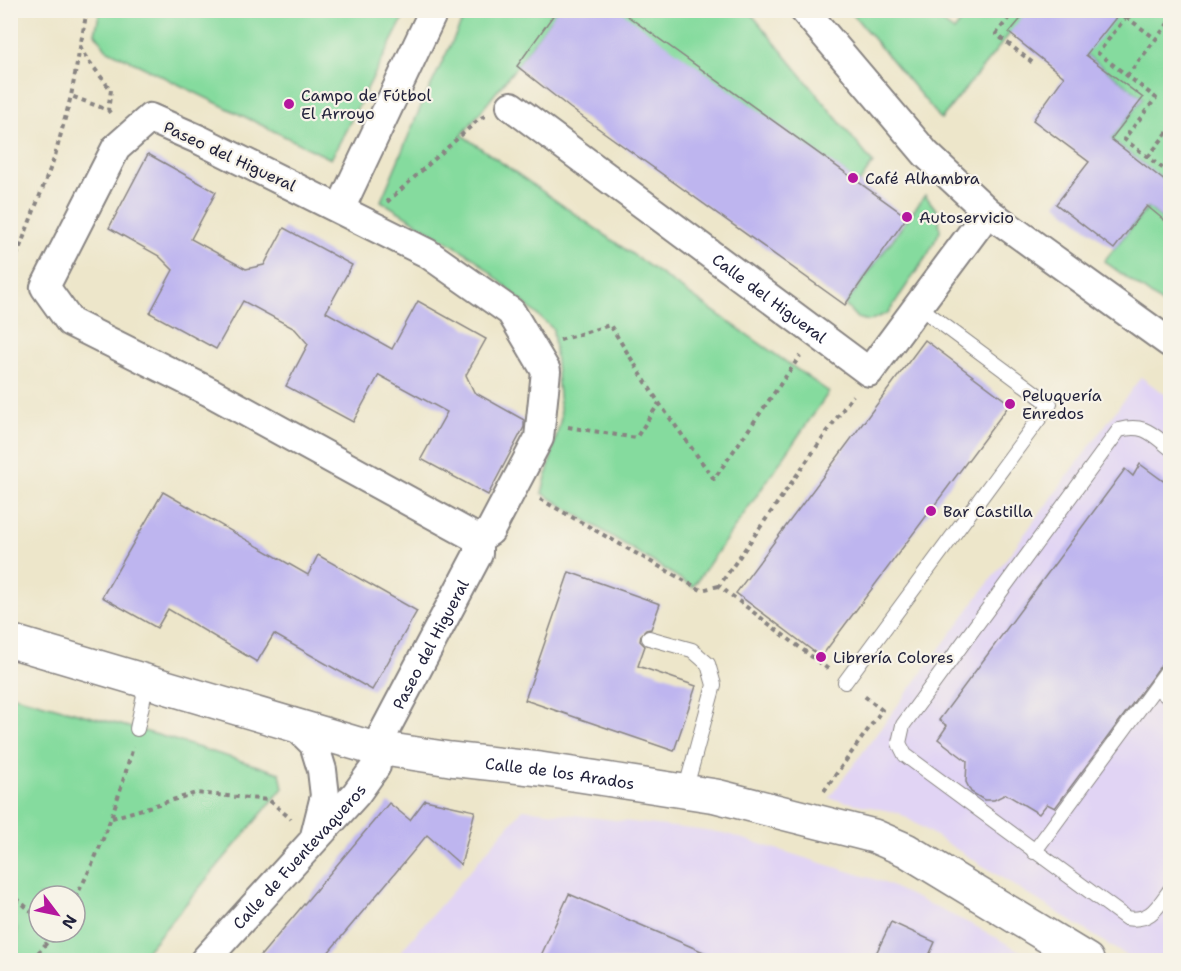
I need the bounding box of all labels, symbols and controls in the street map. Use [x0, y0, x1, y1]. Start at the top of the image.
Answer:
place label: Campo de Fútbol El Arroyo [301, 85, 431, 124]
marker: Campo de Fútbol El Arroyo [282, 97, 296, 111]
street label: Paseo del Higueral [160, 117, 300, 196]
place label: Café Alhambra [865, 168, 980, 189]
marker: Café Alhambra [846, 171, 860, 185]
place label: Autoservicio [919, 207, 1014, 228]
marker: Autoservicio [900, 210, 914, 224]
street label: Calle del Higueral [708, 249, 831, 348]
place label: Peluquería Enredos [1022, 385, 1102, 424]
marker: Peluquería Enredos [1003, 397, 1017, 411]
place label: Bar Castilla [943, 501, 1033, 522]
marker: Bar Castilla [924, 504, 938, 518]
street label: Paseo del Higueral [388, 576, 474, 713]
place label: Librería Colores [833, 647, 954, 668]
marker: Librería Colores [814, 650, 828, 664]
street label: Calle de los Arados [484, 753, 636, 794]
street label: Calle de Fuentevaqueros [228, 780, 371, 934]
north arrow [27, 884, 87, 944]
text: N [57, 911, 82, 933]

